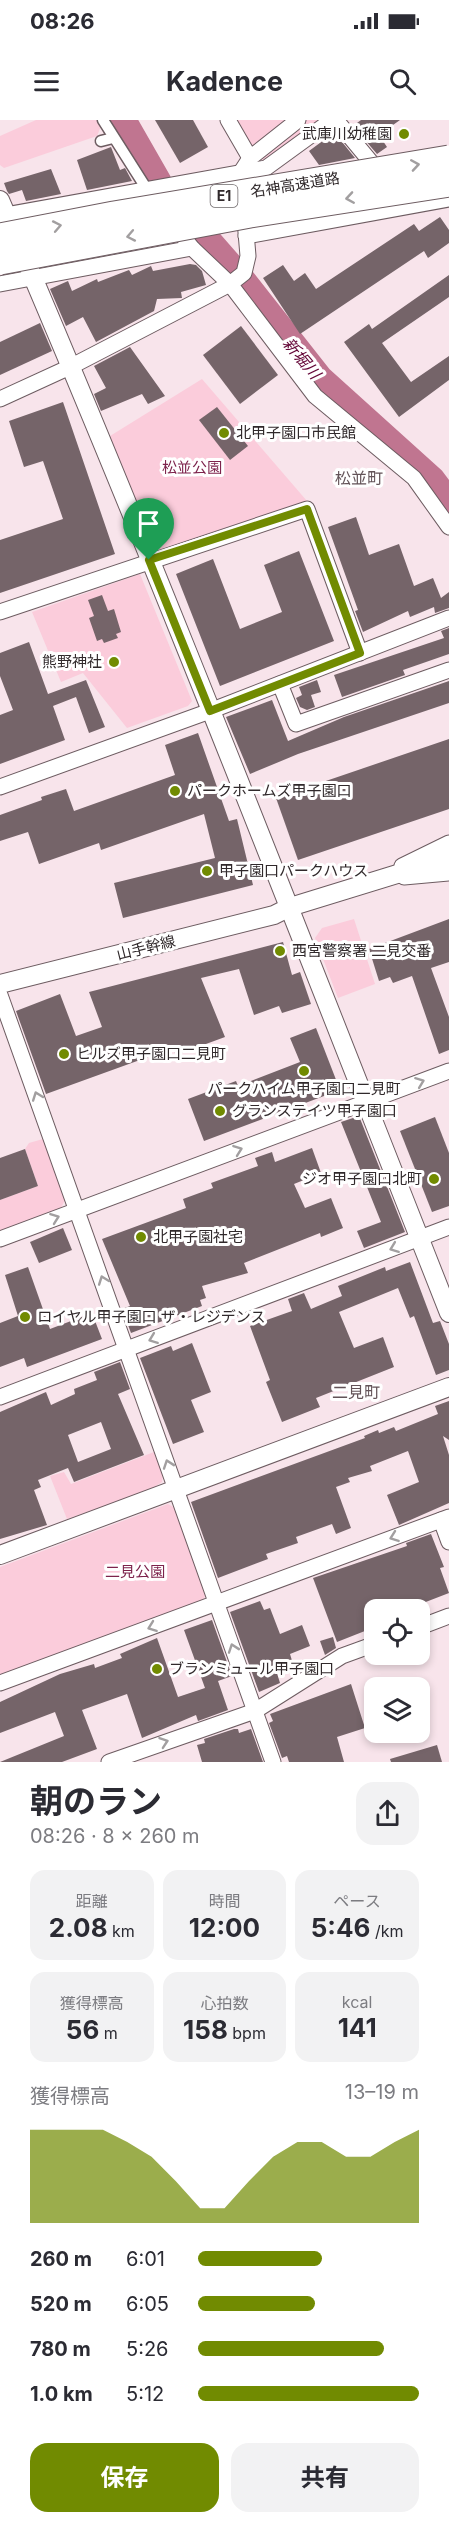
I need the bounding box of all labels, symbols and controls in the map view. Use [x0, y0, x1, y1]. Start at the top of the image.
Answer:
text: 08:26 [30, 8, 95, 34]
icon: menu [30, 65, 63, 98]
text: Kadence [166, 65, 283, 98]
icon: search [386, 65, 419, 98]
place label: 武庫川幼稚園 [302, 124, 392, 143]
marker: 武庫川幼稚園 [397, 127, 411, 141]
one-way arrow [411, 159, 420, 171]
street label: 名神高速道路 [249, 168, 341, 201]
road number: E1 [210, 185, 238, 207]
one-way arrow [345, 192, 354, 204]
one-way arrow [52, 220, 62, 233]
one-way arrow [126, 229, 136, 242]
water label: 新堀川 [279, 333, 326, 384]
place label: 北甲子園口市民館 [236, 423, 356, 442]
marker: 北甲子園口市民館 [217, 426, 231, 440]
park label: 松並公園 [162, 458, 222, 477]
district label: 松並町 [335, 468, 383, 488]
pin [123, 498, 174, 560]
icon: arrive [132, 507, 165, 540]
place label: 熊野神社 [42, 652, 102, 671]
marker: 熊野神社 [107, 655, 121, 669]
place label: パークホームズ甲子園口 [187, 781, 352, 800]
marker: パークホームズ甲子園口 [168, 784, 182, 798]
place label: 甲子園口パークハウス [219, 861, 368, 880]
marker: 甲子園口パークハウス [200, 864, 214, 878]
street label: 山手幹線 [114, 931, 177, 964]
place label: 西宮警察署 二見交番 [292, 941, 431, 960]
marker: 西宮警察署 二見交番 [273, 944, 287, 958]
place label: ヒルズ甲子園口二見町 [76, 1044, 226, 1063]
marker: ヒルズ甲子園口二見町 [57, 1047, 71, 1061]
marker: パークハイム甲子園口二見町 [297, 1064, 311, 1078]
one-way arrow [414, 1077, 425, 1089]
place label: パークハイム甲子園口二見町 [207, 1079, 401, 1098]
one-way arrow [31, 1091, 44, 1102]
place label: グランステイツ甲子園口 [232, 1101, 397, 1120]
marker: グランステイツ甲子園口 [213, 1104, 227, 1118]
one-way arrow [232, 1145, 242, 1158]
place label: ジオ甲子園口北町 [302, 1169, 422, 1188]
marker: ジオ甲子園口北町 [427, 1172, 441, 1186]
one-way arrow [49, 1213, 60, 1226]
place label: 北甲子園社宅 [153, 1227, 243, 1246]
marker: 北甲子園社宅 [134, 1230, 148, 1244]
one-way arrow [389, 1240, 400, 1253]
one-way arrow [98, 1275, 111, 1286]
place label: ロイヤル甲子園口 ザ・レジデンス [37, 1307, 265, 1326]
marker: ロイヤル甲子園口 ザ・レジデンス [18, 1310, 32, 1324]
one-way arrow [148, 1332, 159, 1345]
district label: 二見町 [332, 1382, 380, 1402]
one-way arrow [162, 1459, 175, 1470]
one-way arrow [389, 1530, 400, 1543]
park label: 二見公園 [105, 1562, 165, 1581]
map controls [364, 1599, 430, 1743]
button: locate [364, 1599, 430, 1665]
one-way arrow [147, 1620, 158, 1632]
one-way arrow [227, 1643, 240, 1653]
place label: ブランミュール甲子園口 [169, 1659, 334, 1678]
marker: ブランミュール甲子園口 [150, 1662, 164, 1676]
button: layers [364, 1677, 430, 1743]
one-way arrow [158, 1737, 169, 1750]
text: 朝のラン [30, 1781, 162, 1821]
button: share [356, 1782, 419, 1845]
text: 08:26 · 8 × 260 m [30, 1824, 200, 1848]
text: 距離 [76, 1891, 108, 1911]
text: 時間 [208, 1891, 241, 1911]
text: ペース [334, 1891, 381, 1911]
text: 2.08 [49, 1912, 108, 1943]
text: 12:00 [189, 1912, 260, 1943]
text: 5:46 [311, 1912, 371, 1943]
text: km [108, 1921, 135, 1941]
text: /km [371, 1921, 404, 1941]
text: kcal [342, 1992, 372, 2012]
text: 獲得標高 [60, 1993, 124, 2013]
text: 心拍数 [200, 1993, 249, 2013]
text: 141 [338, 2012, 377, 2043]
text: 56 [66, 2014, 99, 2045]
text: 158 [183, 2014, 228, 2045]
text: m [99, 2023, 118, 2043]
text: bpm [228, 2023, 266, 2043]
text: 13–19 m [345, 2080, 419, 2104]
text: 獲得標高 [30, 2084, 110, 2108]
text: 260 m [30, 2247, 92, 2271]
text: 6:01 [126, 2247, 165, 2271]
text: 520 m [30, 2292, 92, 2316]
text: 6:05 [126, 2292, 169, 2316]
text: 780 m [30, 2337, 91, 2361]
text: 5:26 [126, 2337, 169, 2361]
text: 1.0 km [30, 2382, 93, 2406]
text: 5:12 [126, 2382, 164, 2406]
button: 保存 [30, 2443, 219, 2512]
button: 共有 [231, 2443, 419, 2512]

